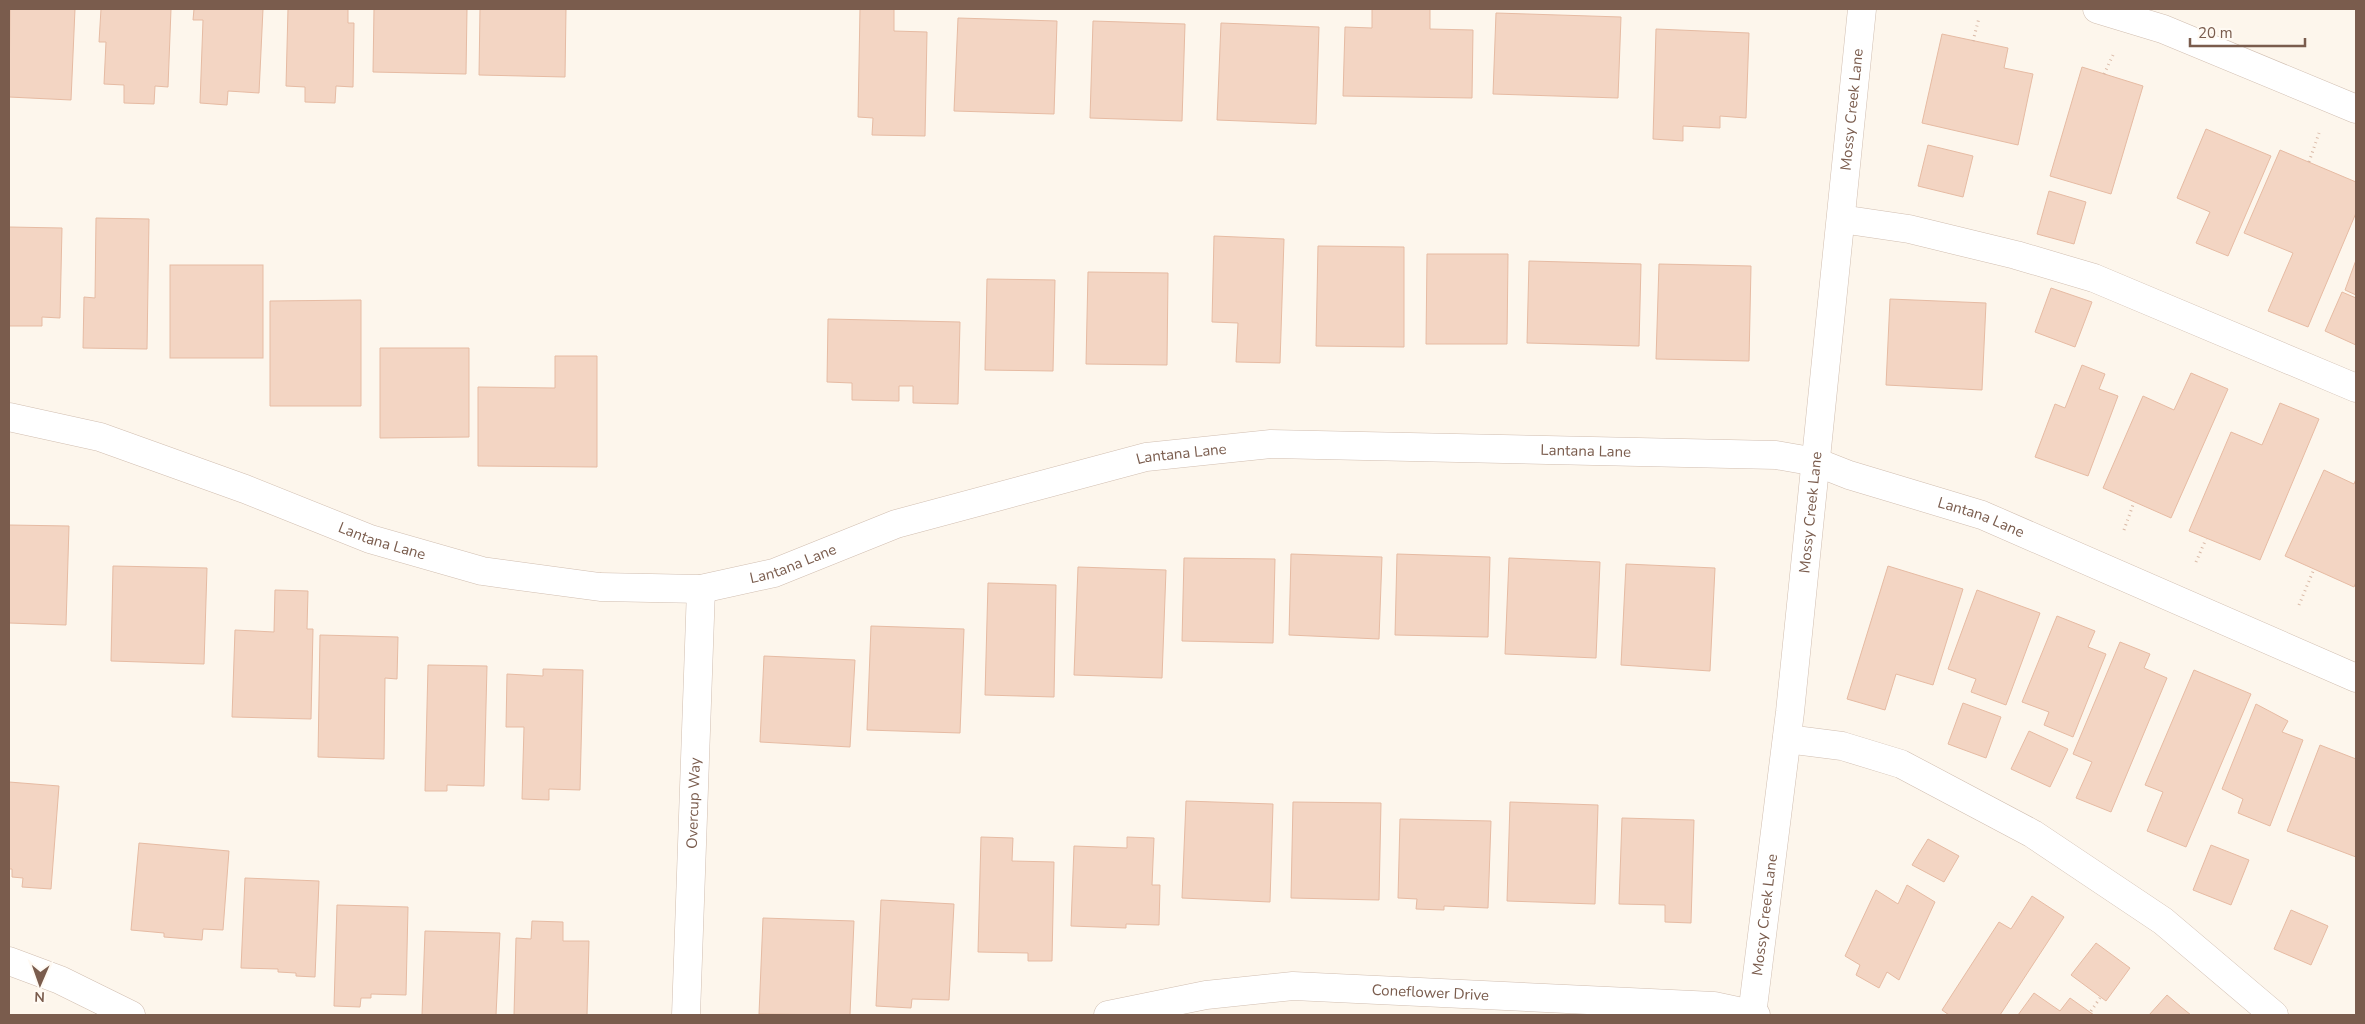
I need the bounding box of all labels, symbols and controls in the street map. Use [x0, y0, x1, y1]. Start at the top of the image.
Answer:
scale bar [2190, 15, 2305, 47]
text: 20 m [2198, 23, 2233, 43]
street label: Mossy Creek Lane [1836, 48, 1868, 171]
street label: Lantana Lane [1134, 439, 1228, 469]
street label: Lantana Lane [1540, 440, 1631, 462]
street label: Mossy Creek Lane [1794, 450, 1827, 574]
street label: Lantana Lane [1935, 492, 2027, 542]
street label: Lantana Lane [335, 517, 428, 564]
street label: Lantana Lane [748, 539, 839, 588]
street label: Overcup Way [682, 757, 705, 849]
street label: Mossy Creek Lane [1747, 853, 1782, 977]
north arrow [15, 959, 65, 1009]
street label: Coneflower Drive [1371, 980, 1489, 1005]
text: N [34, 987, 45, 1006]

